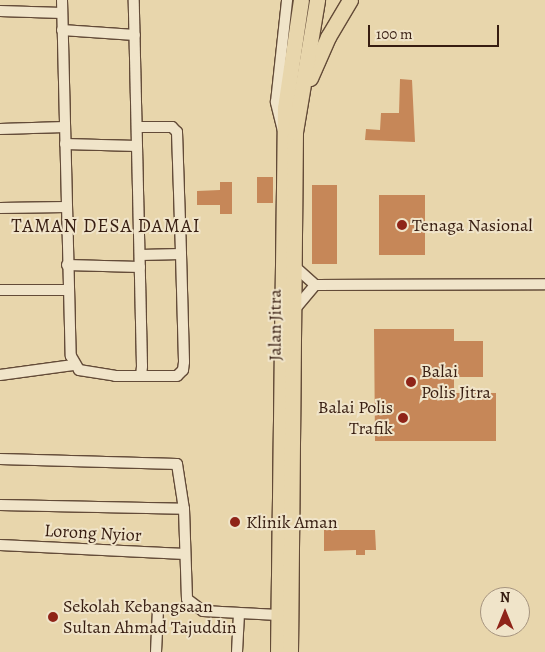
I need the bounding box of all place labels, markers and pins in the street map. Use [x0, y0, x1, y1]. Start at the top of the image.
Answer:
place label: Tenaga Nasional [412, 214, 533, 236]
marker: Tenaga Nasional [396, 219, 408, 231]
place label: Balai Polis Jitra [421, 361, 491, 404]
marker: Balai Polis Jitra [405, 376, 417, 388]
place label: Balai Polis Trafik [318, 397, 393, 439]
marker: Balai Polis Trafik [397, 412, 409, 424]
place label: Klinik Aman [246, 511, 338, 533]
marker: Klinik Aman [228, 515, 242, 529]
place label: Sekolah Kebangsaan Sultan Ahmad Tajuddin [63, 596, 237, 638]
marker: Sekolah Kebangsaan Sultan Ahmad Tajuddin [47, 611, 59, 623]

